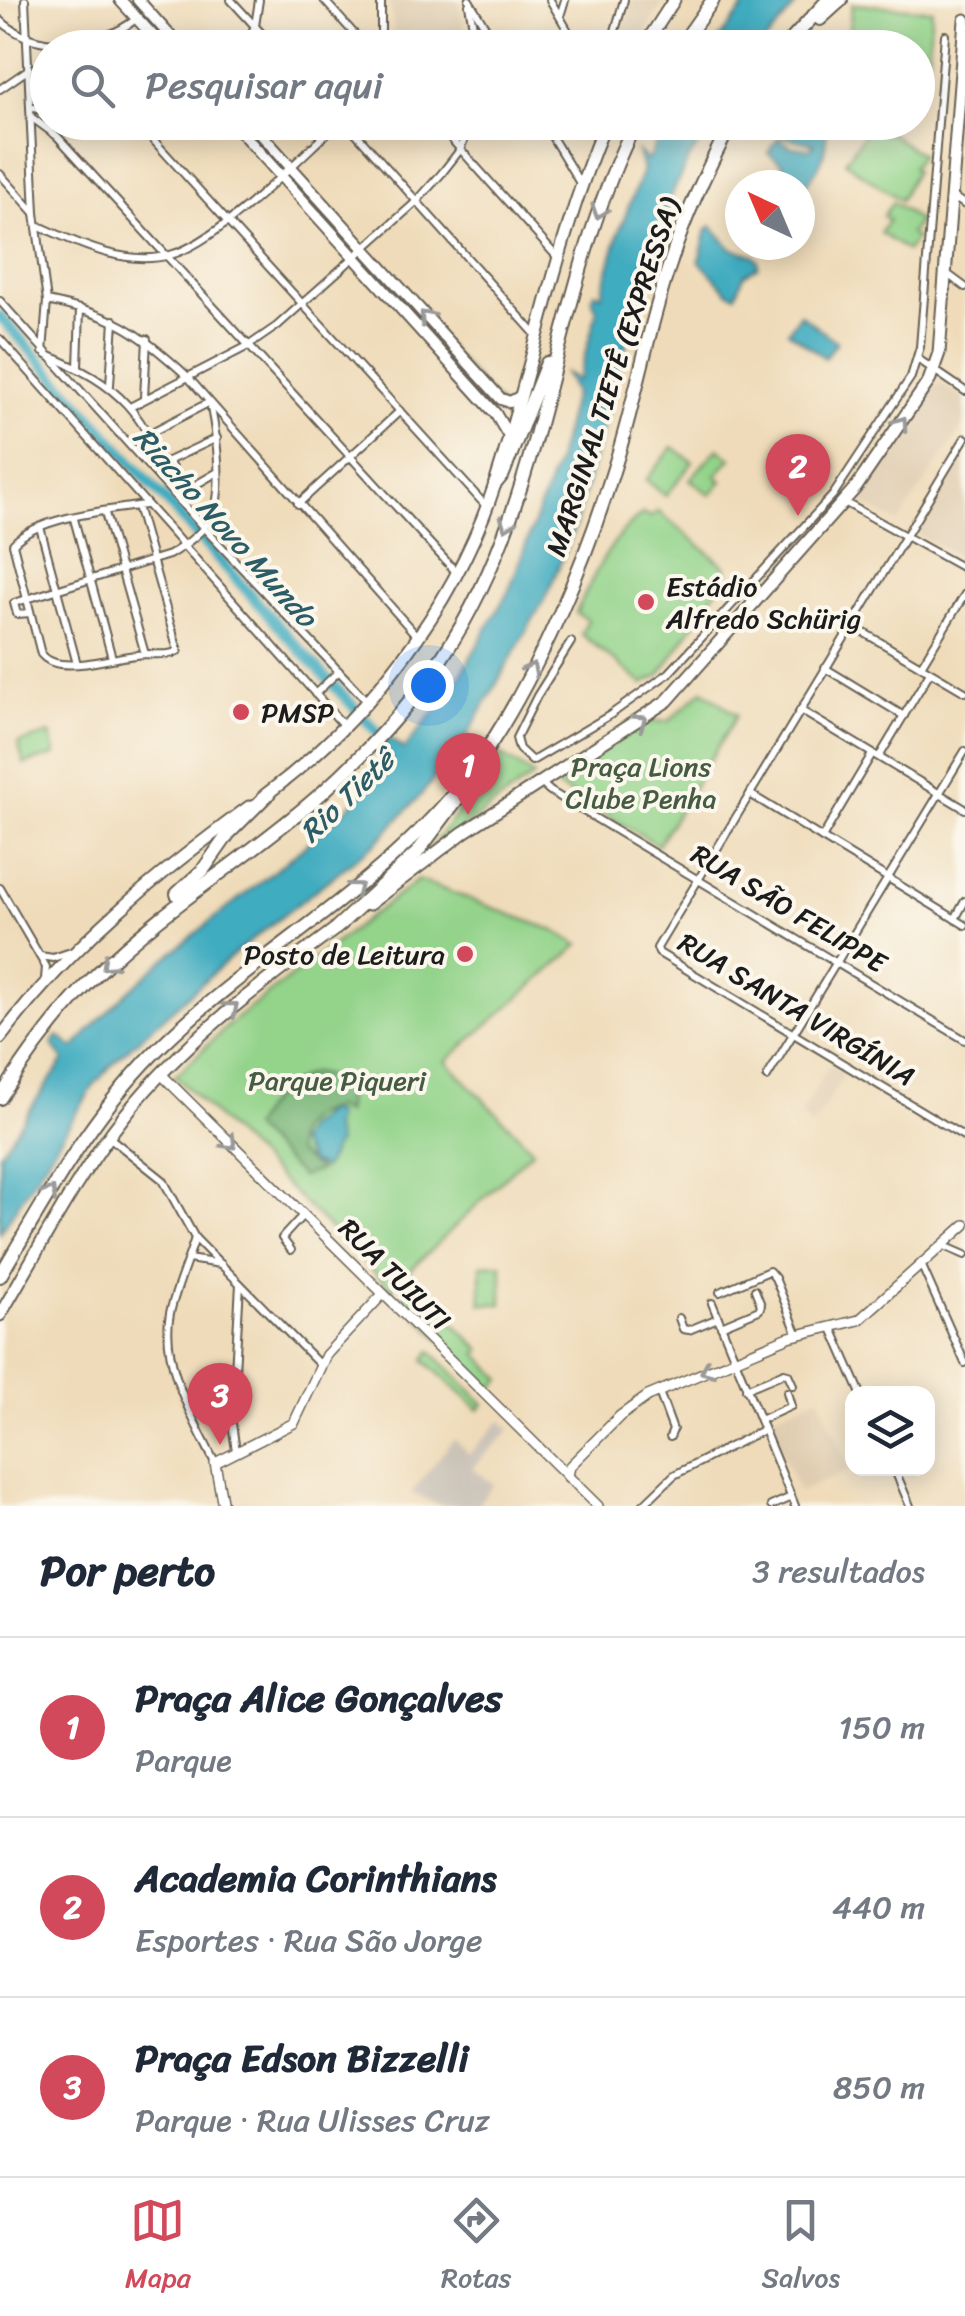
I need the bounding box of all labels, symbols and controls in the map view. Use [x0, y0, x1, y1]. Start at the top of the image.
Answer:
search box [30, 30, 935, 140]
text: Pesquisar aqui [145, 52, 383, 119]
icon: search [65, 58, 120, 113]
north arrow [725, 170, 815, 260]
street label: MARGINAL TIETÊ (EXPRESSA) [531, 191, 694, 563]
one-way arrow [590, 203, 610, 220]
one-way arrow [419, 310, 437, 329]
water label: Riacho Novo Mundo [119, 413, 333, 643]
one-way arrow [889, 416, 907, 435]
pin: 2 [766, 434, 830, 516]
one-way arrow [499, 514, 519, 532]
place label: Estádio Alfredo Schürig [665, 562, 861, 643]
marker: Estádio Alfredo Schürig [635, 591, 657, 613]
your location [403, 660, 454, 711]
one-way arrow [519, 662, 538, 680]
place label: PMSP [261, 688, 334, 737]
marker: PMSP [230, 701, 252, 723]
one-way arrow [629, 714, 647, 733]
pin: 1 [436, 732, 500, 815]
water label: Rio Tietê [286, 733, 411, 856]
park label: Praça Lions Clube Penha [566, 742, 716, 823]
street label: RUA SÃO FELIPPE [681, 830, 897, 987]
one-way arrow [345, 882, 363, 899]
street label: RUA SANTA VIRGÍNIA [668, 919, 925, 1100]
place label: Posto de Leitura [244, 930, 445, 979]
marker: Posto de Leitura [454, 943, 476, 965]
one-way arrow [101, 952, 120, 970]
one-way arrow [220, 1001, 238, 1019]
park label: Parque Piqueri [248, 1056, 427, 1105]
one-way arrow [218, 1132, 236, 1150]
one-way arrow [38, 1186, 57, 1204]
street label: RUA TUIUTI [326, 1206, 463, 1343]
one-way arrow [699, 1358, 717, 1378]
pin: 3 [188, 1362, 252, 1445]
map controls [845, 1386, 935, 1476]
button: layers [845, 1386, 935, 1476]
text: Por perto [40, 1534, 215, 1608]
text: 3 resultados [752, 1543, 925, 1600]
text: Praça Alice Gonçalves [135, 1665, 502, 1732]
text: 1 [66, 1699, 79, 1756]
text: 150 m [839, 1699, 925, 1756]
text: Parque [135, 1732, 232, 1789]
text: Academia Corinthians [135, 1845, 497, 1912]
text: 2 [63, 1879, 82, 1936]
text: 440 m [832, 1879, 925, 1936]
text: Esportes · Rua São Jorge [135, 1912, 482, 1969]
text: Praça Edson Bizzelli [135, 2025, 469, 2092]
text: 3 [64, 2059, 81, 2116]
text: 850 m [833, 2059, 925, 2116]
text: Parque · Rua Ulisses Cruz [135, 2092, 490, 2149]
tab: Mapa [125, 2193, 191, 2302]
tab: Rotas [441, 2193, 511, 2302]
tab: Salvos [762, 2193, 840, 2302]

